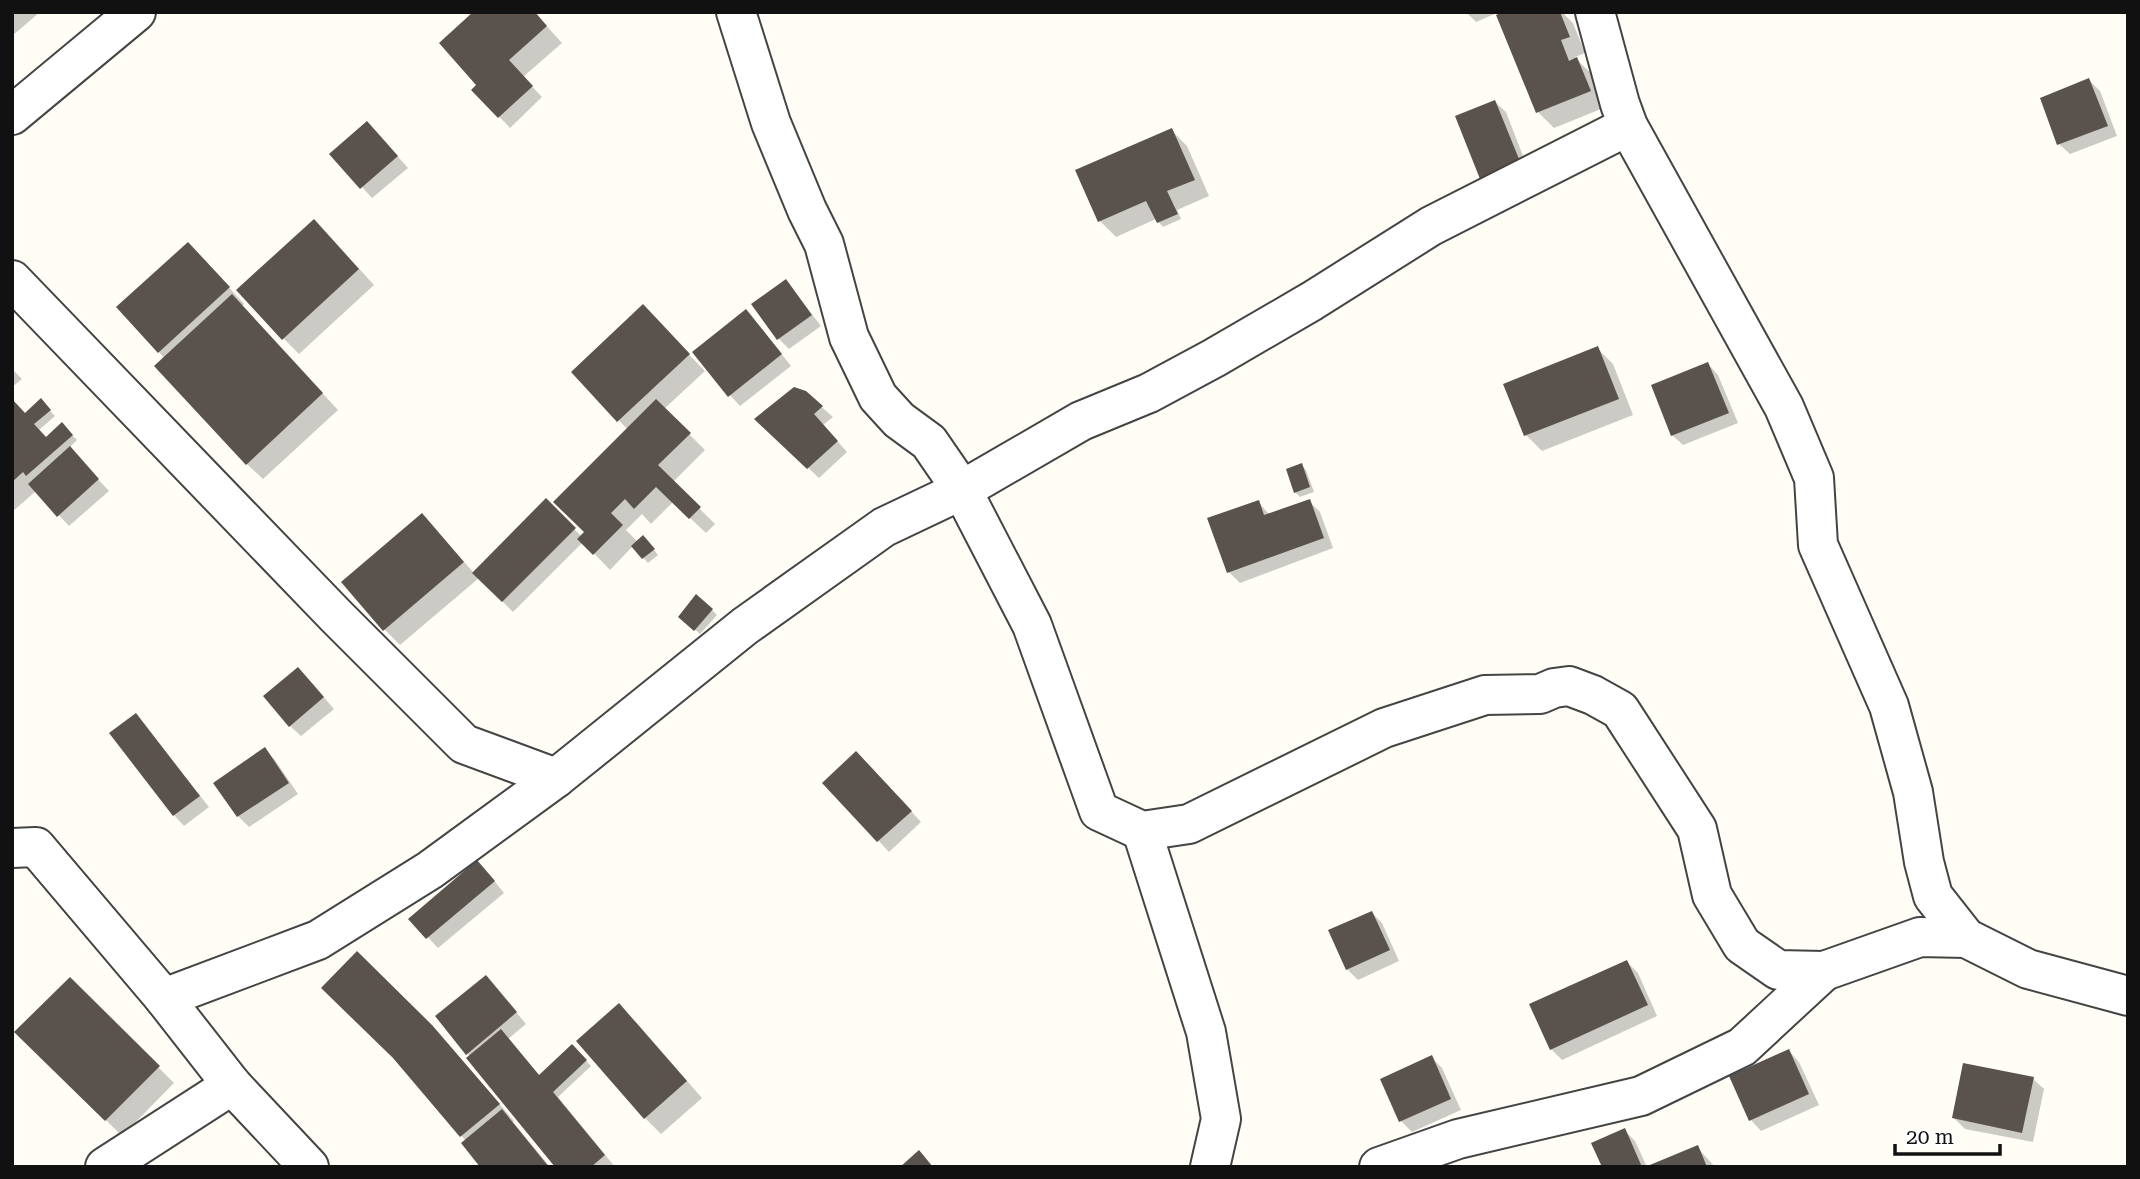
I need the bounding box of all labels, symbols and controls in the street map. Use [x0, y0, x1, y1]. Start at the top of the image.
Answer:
scale bar [1895, 1112, 2000, 1156]
text: 20 m [1906, 1125, 1954, 1149]

